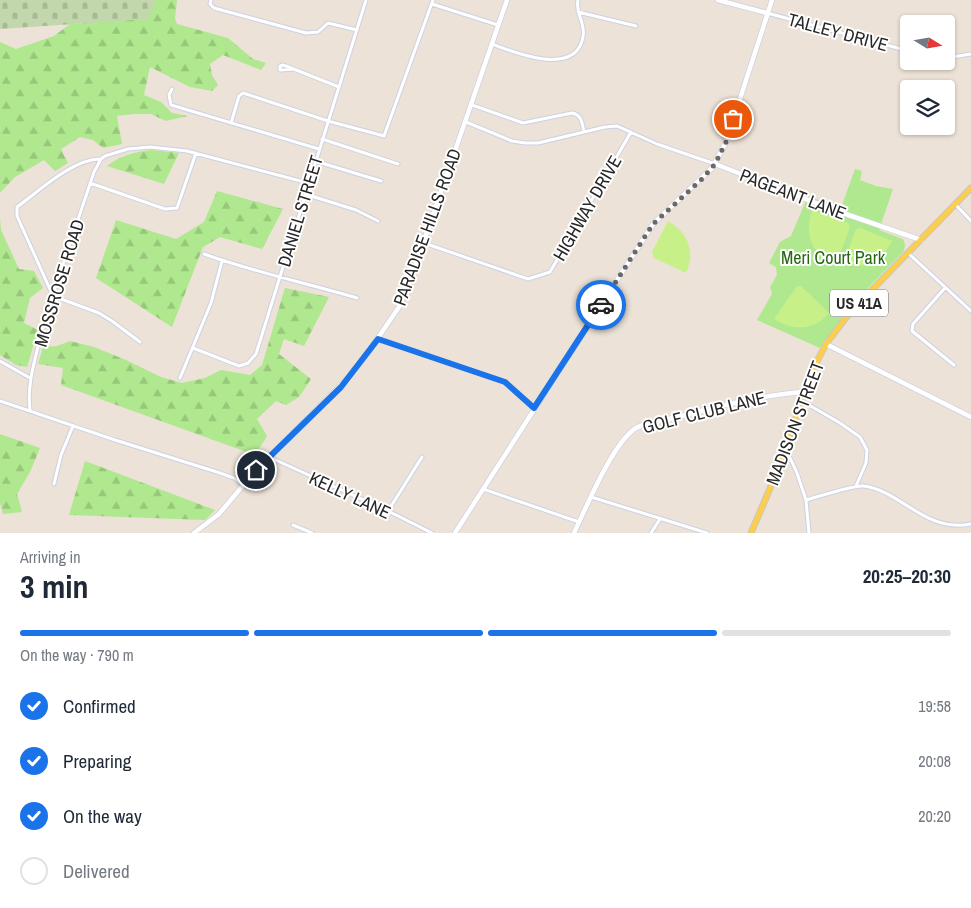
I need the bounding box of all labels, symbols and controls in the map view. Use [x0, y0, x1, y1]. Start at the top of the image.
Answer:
street label: TALLEY DRIVE [785, 7, 891, 57]
north arrow [900, 15, 955, 70]
map controls [900, 15, 955, 135]
button: layers [900, 80, 955, 135]
pin [712, 98, 754, 140]
icon: bag [719, 105, 747, 133]
street label: PARADISE HILLS ROAD [387, 145, 467, 309]
street label: HIGHWAY DRIVE [547, 151, 627, 265]
street label: DANIEL STREET [271, 152, 329, 270]
street label: PAGEANT LANE [736, 162, 850, 226]
street label: MOSSROSE ROAD [28, 216, 90, 350]
park label: Meri Court Park [781, 245, 886, 270]
courier [576, 280, 626, 330]
road number: US 41A [830, 290, 888, 316]
icon: car [587, 291, 615, 319]
street label: MADISON STREET [760, 357, 830, 489]
street label: GOLF CLUB LANE [640, 385, 768, 439]
pin [235, 449, 277, 491]
icon: home [242, 456, 270, 484]
street label: KELLY LANE [305, 465, 395, 525]
text: Arriving in [20, 546, 81, 568]
text: 20:25–20:30 [863, 563, 951, 589]
text: 3 min [20, 565, 89, 608]
text: On the way · 790 m [20, 644, 134, 666]
icon: check [20, 692, 48, 720]
text: Confirmed [63, 693, 136, 719]
text: 19:58 [918, 695, 951, 717]
icon: check [20, 747, 48, 775]
text: Preparing [63, 748, 131, 774]
text: 20:08 [918, 750, 951, 772]
icon: check [20, 802, 48, 830]
text: On the way [63, 803, 142, 829]
text: 20:20 [918, 805, 951, 827]
text: Delivered [63, 858, 130, 884]

